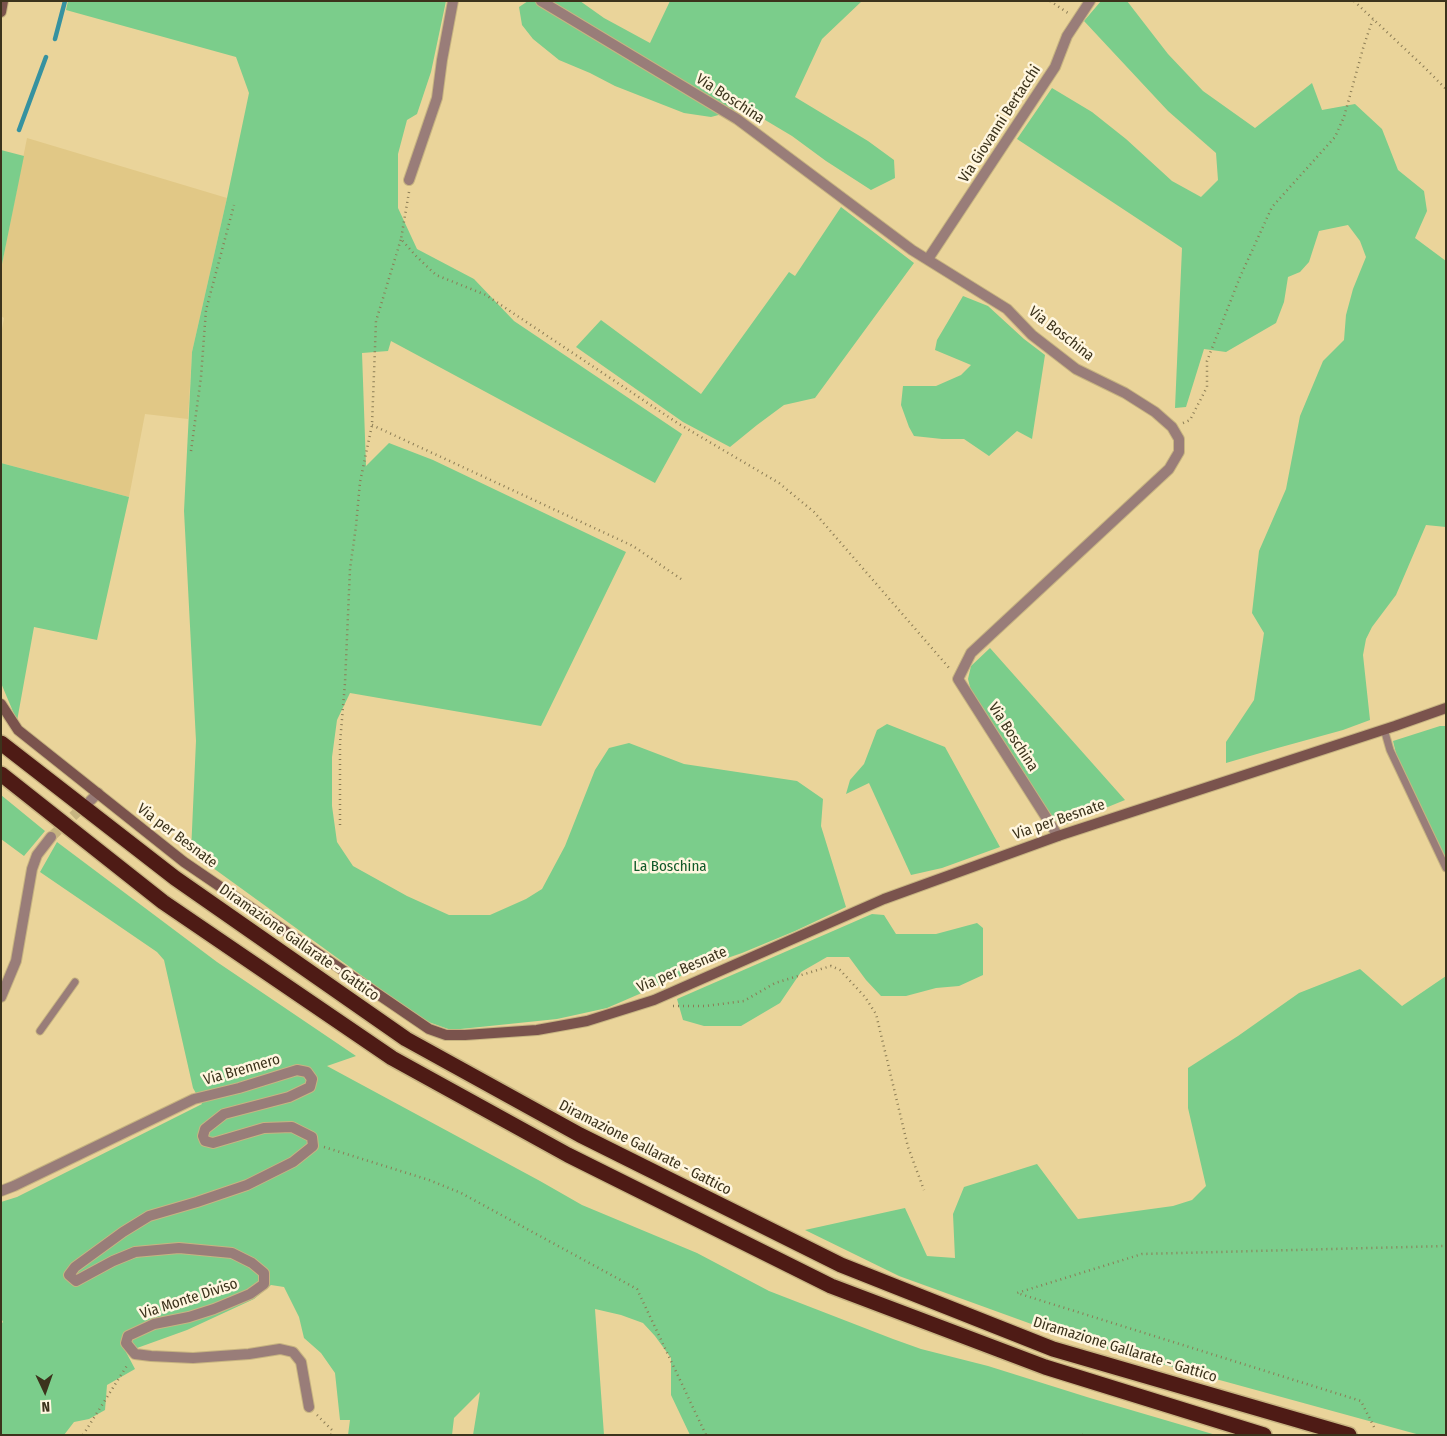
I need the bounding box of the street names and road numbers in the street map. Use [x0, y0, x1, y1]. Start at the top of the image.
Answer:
street label: Via Giovanni Bertacchi [955, 62, 1045, 186]
street label: Via Boschina [692, 70, 768, 128]
street label: Via Boschina [1025, 303, 1097, 365]
street label: Via Boschina [984, 699, 1042, 775]
street label: Via per Besnate [1011, 796, 1107, 844]
street label: Via per Besnate [133, 800, 221, 872]
street label: Diramazione Gallarate - Gattico [215, 881, 383, 1005]
street label: Via per Besnate [634, 943, 730, 997]
street label: Via Brennero [202, 1051, 282, 1089]
street label: Diramazione Gallarate - Gattico [556, 1097, 734, 1199]
street label: Via Monte Diviso [138, 1275, 240, 1323]
street label: Diramazione Gallarate - Gattico [1031, 1313, 1219, 1387]

